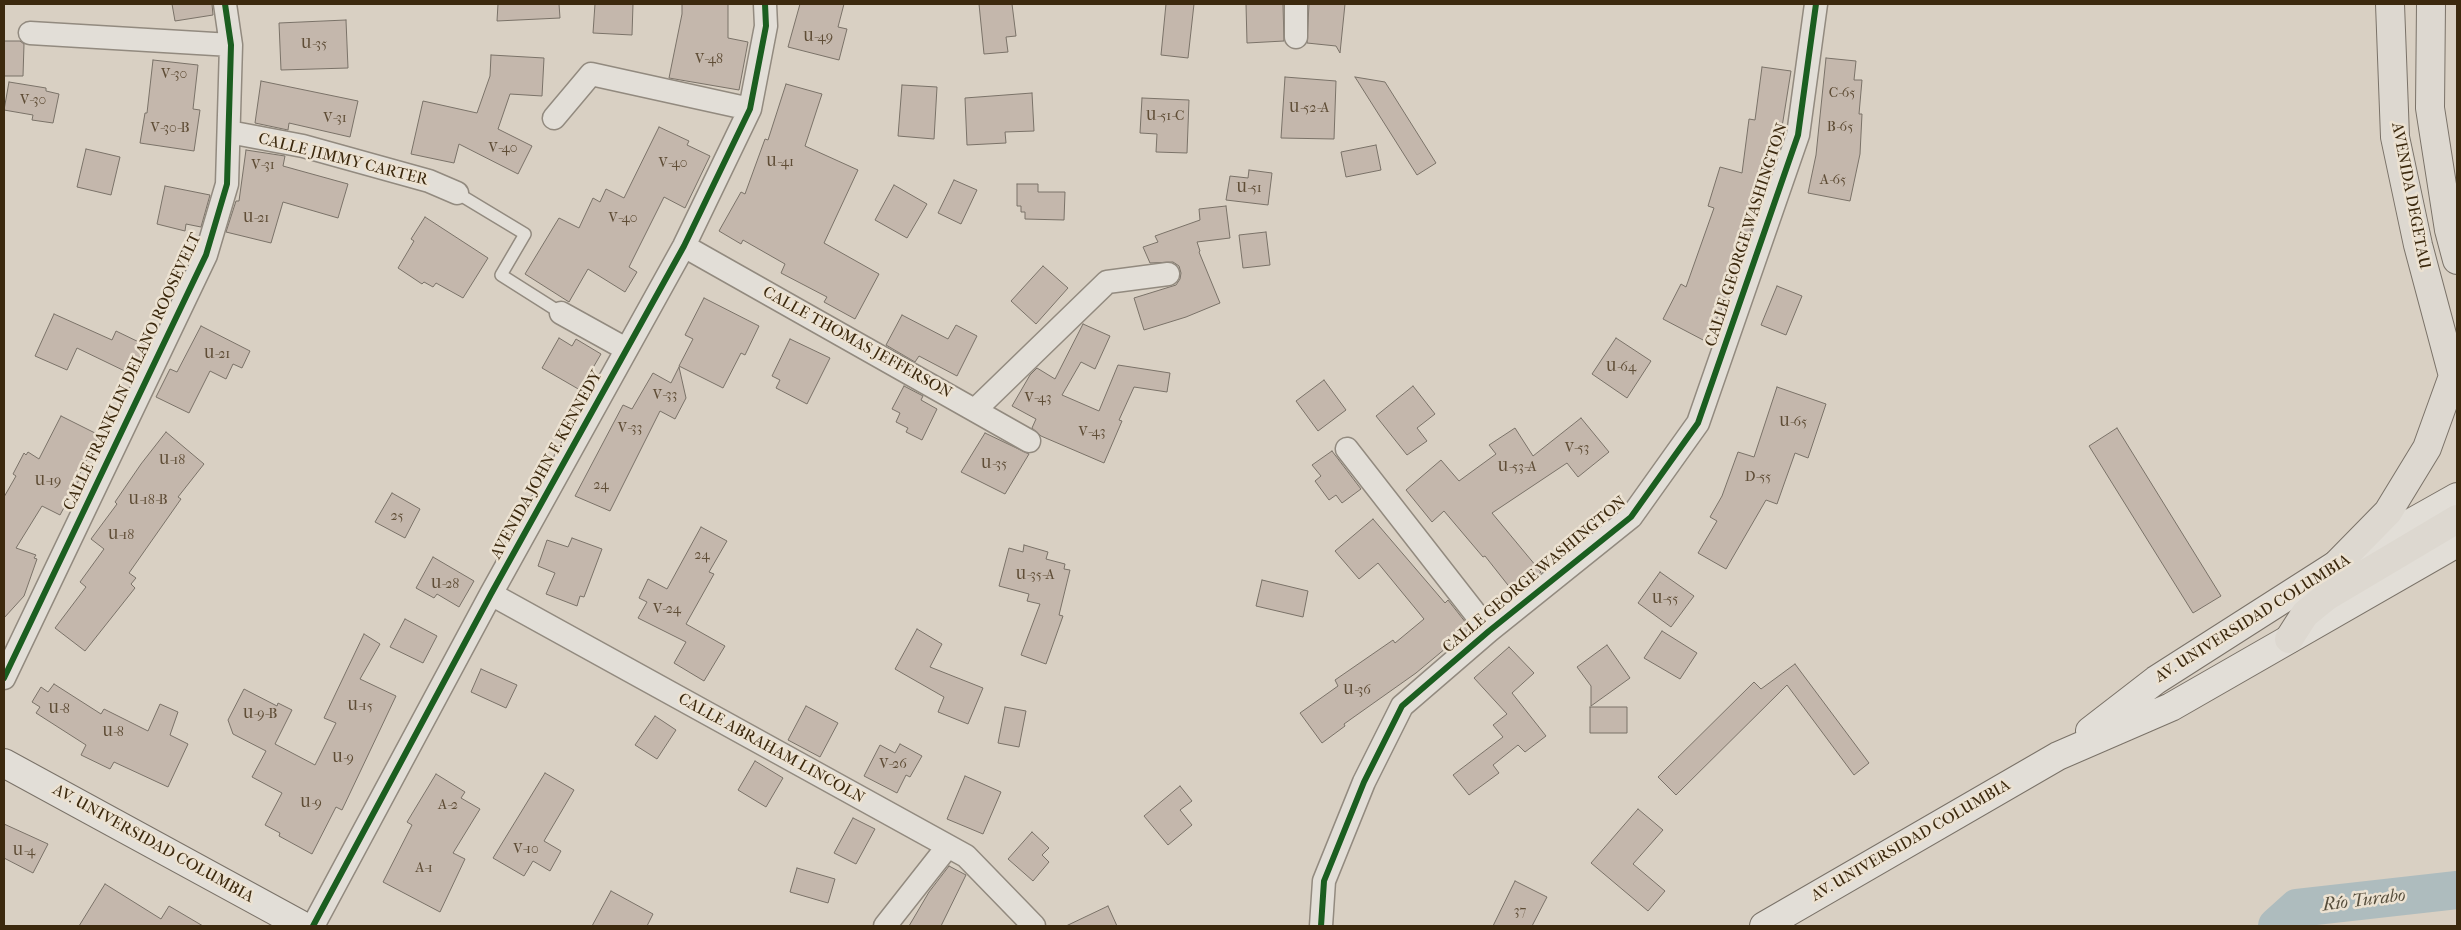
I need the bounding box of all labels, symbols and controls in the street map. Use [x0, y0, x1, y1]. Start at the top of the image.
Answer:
house number: U-49 [803, 30, 833, 46]
house number: U-35 [301, 37, 327, 53]
house number: V-48 [695, 52, 723, 68]
house number: V-30 [161, 67, 187, 83]
house number: C-65 [1829, 86, 1855, 102]
house number: V-30 [20, 93, 46, 109]
house number: U-52-A [1289, 101, 1329, 117]
house number: U-51-C [1146, 109, 1184, 125]
house number: V-31 [323, 111, 347, 127]
house number: B-65 [1827, 120, 1853, 136]
house number: V-30-B [151, 121, 189, 137]
street label: CALLE GEORGE WASHINGTON [1702, 121, 1792, 349]
street label: AVENIDA DEGETAU [2386, 121, 2434, 271]
street label: CALLE JIMMY CARTER [256, 130, 430, 190]
house number: V-40 [489, 141, 517, 157]
house number: U-41 [766, 155, 794, 171]
house number: V-40 [659, 156, 687, 172]
house number: V-31 [251, 158, 275, 174]
house number: A-65 [1820, 173, 1846, 189]
house number: U-51 [1236, 181, 1262, 197]
house number: U-21 [243, 211, 269, 227]
house number: V-40 [609, 211, 637, 227]
street label: CALLE FRANKLIN DELANO ROOSEVELT [60, 230, 206, 514]
street label: CALLE THOMAS JEFFERSON [759, 283, 955, 403]
house number: U-21 [204, 347, 230, 363]
house number: U-64 [1606, 360, 1636, 376]
street label: AVENIDA JOHN F. KENNEDY [487, 367, 607, 563]
house number: V-33 [653, 388, 677, 404]
house number: V-43 [1025, 391, 1051, 407]
house number: U-65 [1779, 415, 1807, 431]
house number: V-33 [618, 421, 642, 437]
house number: V-43 [1079, 425, 1105, 441]
house number: V-53 [1565, 441, 1589, 457]
house number: U-18 [159, 453, 185, 469]
house number: U-35 [981, 457, 1007, 473]
house number: U-53-A [1497, 460, 1537, 476]
house number: D-55 [1745, 470, 1771, 486]
house number: U-19 [35, 474, 61, 490]
house number: 24 [593, 478, 609, 494]
house number: U-18-B [128, 493, 168, 509]
street label: CALLE GEORGE WASHINGTON [1439, 493, 1631, 657]
house number: 25 [390, 509, 404, 525]
house number: U-18 [108, 528, 134, 544]
house number: 24 [694, 548, 710, 564]
street label: AV. UNIVERSIDAD COLUMBIA [2152, 551, 2354, 687]
house number: U-35-A [1015, 568, 1055, 584]
house number: U-28 [431, 577, 459, 593]
house number: U-55 [1652, 592, 1678, 608]
house number: V-24 [653, 602, 681, 618]
house number: U-36 [1343, 683, 1371, 699]
street label: CALLE ABRAHAM LINCOLN [674, 690, 868, 808]
house number: U-15 [347, 699, 373, 715]
house number: U-8 [48, 702, 70, 718]
house number: U-9-B [243, 707, 277, 723]
house number: U-8 [102, 725, 124, 741]
house number: U-9 [332, 751, 354, 767]
house number: V-26 [879, 757, 907, 773]
street label: AV. UNIVERSIDAD COLUMBIA [1808, 776, 2014, 906]
street label: AV. UNIVERSIDAD COLUMBIA [49, 781, 257, 907]
house number: U-9 [300, 796, 322, 812]
house number: A-2 [438, 798, 458, 814]
house number: V-10 [513, 842, 539, 858]
house number: U-4 [13, 844, 35, 860]
house number: A-1 [415, 861, 433, 877]
water label: Río Turabo [2321, 885, 2407, 917]
house number: 37 [1514, 904, 1526, 920]

